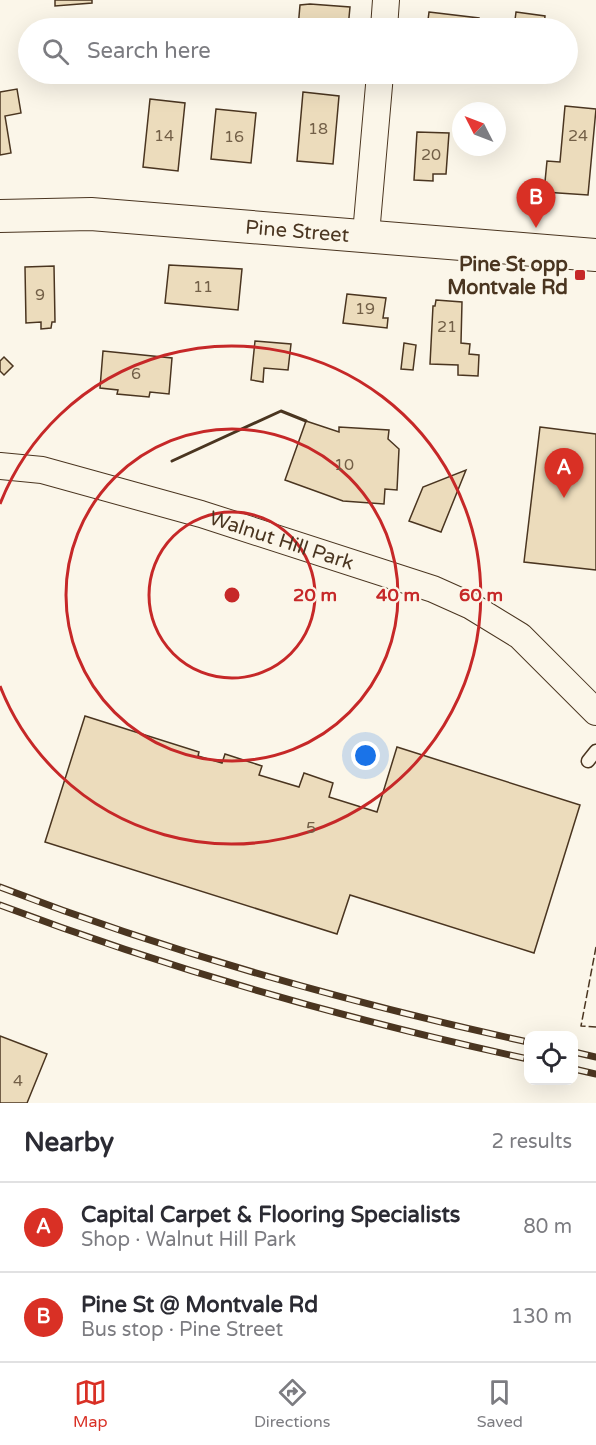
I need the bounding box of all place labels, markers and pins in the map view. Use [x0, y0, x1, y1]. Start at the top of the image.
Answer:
pin: B [516, 178, 556, 228]
place label: Pine St opp Montvale Rd [447, 253, 568, 300]
marker: Pine St opp Montvale Rd [573, 268, 587, 282]
pin: A [544, 448, 584, 498]
centre of rings [222, 585, 242, 605]

